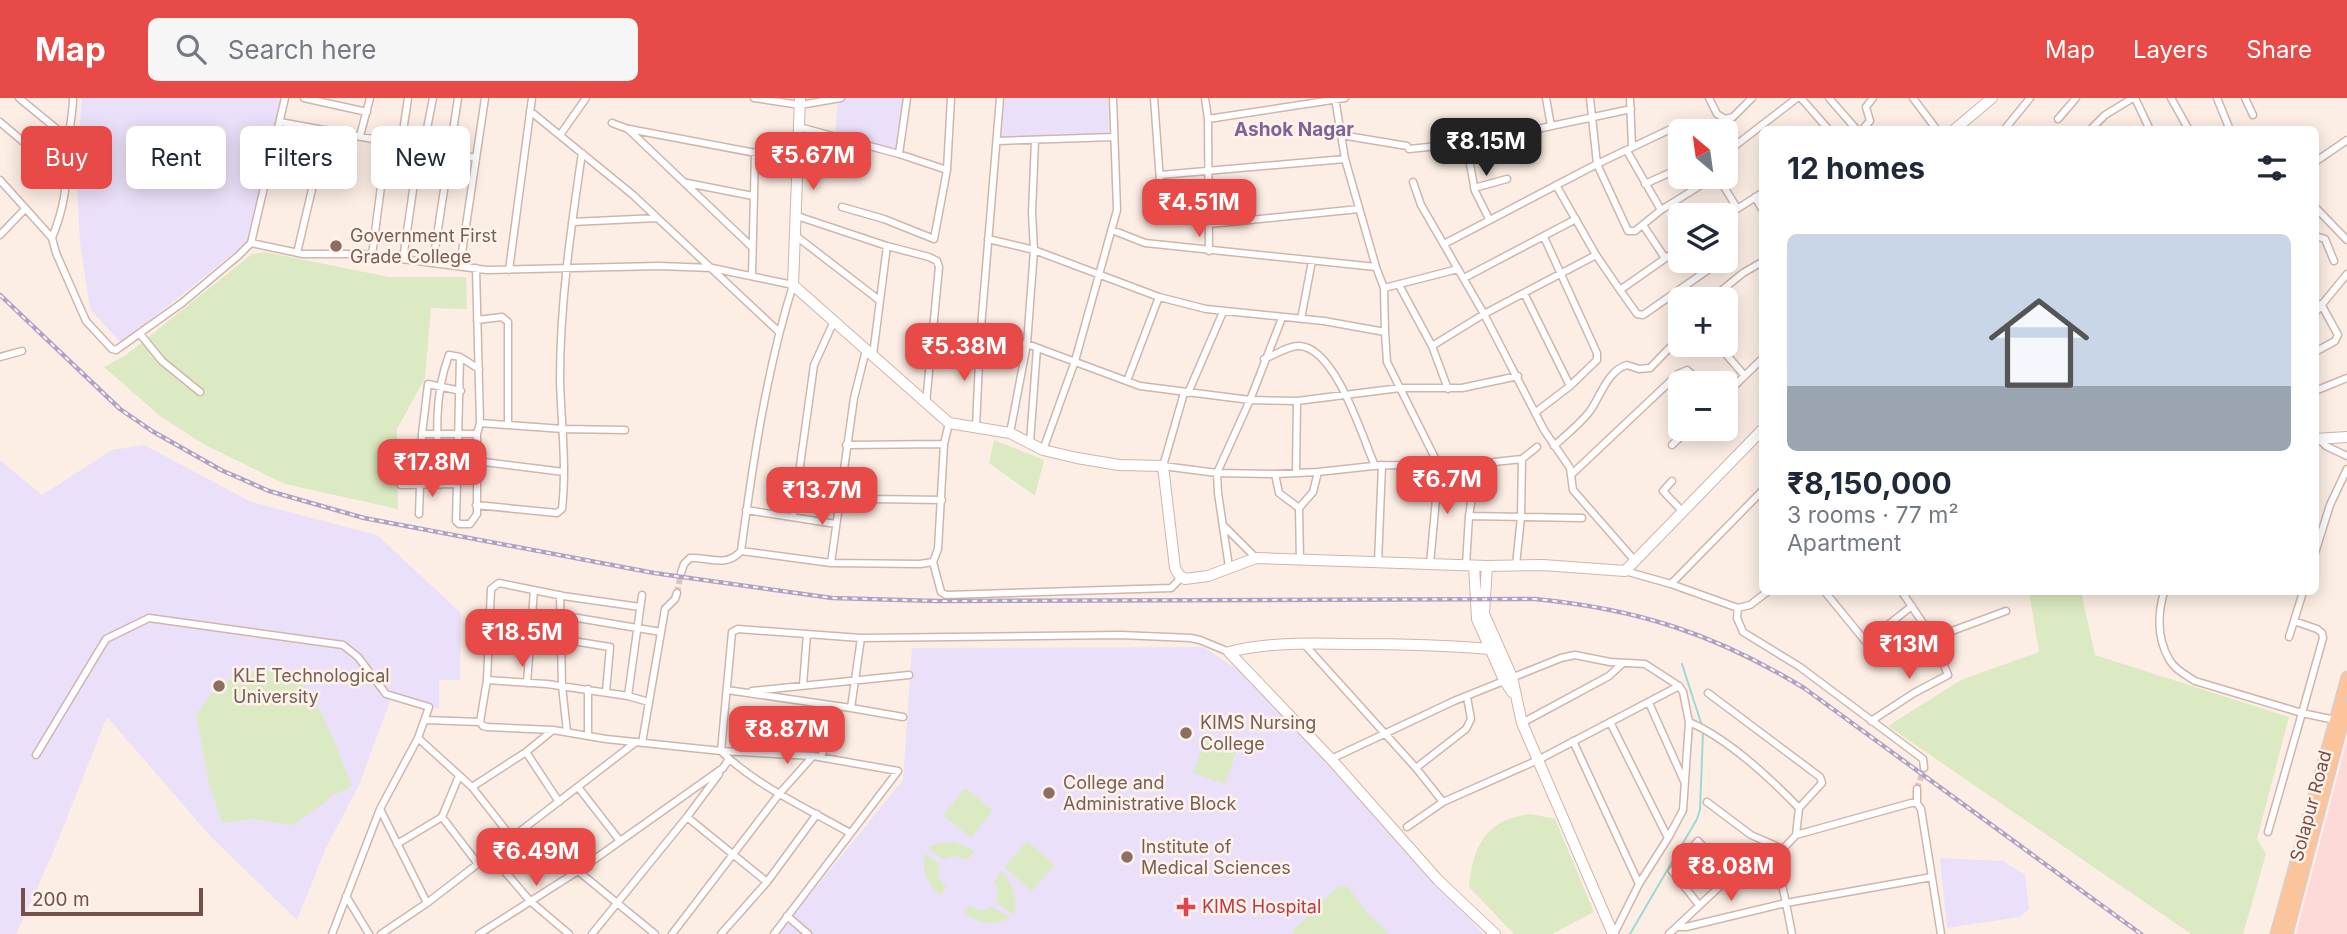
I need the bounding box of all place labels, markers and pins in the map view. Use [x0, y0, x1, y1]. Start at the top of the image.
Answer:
pin: ₹8.15M [1429, 118, 1543, 178]
pin: ₹5.67M [756, 132, 870, 192]
pin: ₹4.51M [1142, 180, 1256, 239]
place label: Government First Grade College [350, 225, 497, 267]
marker: Government First Grade College [328, 238, 344, 254]
pin: ₹5.38M [907, 324, 1021, 383]
pin: ₹17.8M [375, 440, 489, 499]
pin: ₹6.7M [1398, 456, 1496, 516]
pin: ₹13.7M [765, 468, 879, 527]
pin: ₹18.5M [465, 610, 579, 669]
pin: ₹13M [1868, 622, 1950, 681]
place label: KLE Technological University [233, 665, 390, 707]
marker: KLE Technological University [211, 678, 227, 694]
pin: ₹8.87M [730, 706, 844, 766]
place label: KIMS Nursing College [1200, 712, 1316, 754]
marker: KIMS Nursing College [1178, 725, 1194, 741]
place label: College and Administrative Block [1063, 772, 1237, 814]
marker: College and Administrative Block [1041, 785, 1057, 801]
pin: ₹6.49M [479, 828, 593, 888]
place label: Institute of Medical Sciences [1141, 836, 1291, 878]
pin: ₹8.08M [1674, 844, 1788, 903]
marker: Institute of Medical Sciences [1119, 849, 1135, 865]
place label: KIMS Hospital [1202, 896, 1321, 917]
marker: KIMS Hospital [1176, 897, 1196, 917]

